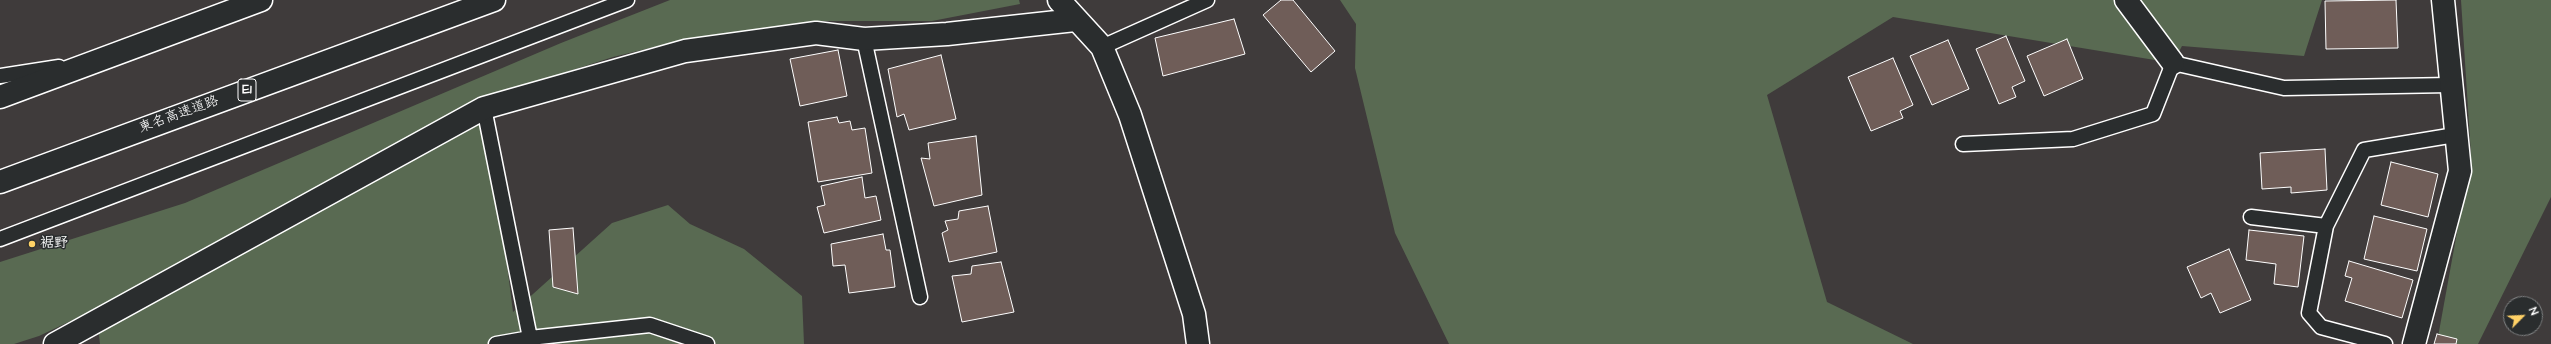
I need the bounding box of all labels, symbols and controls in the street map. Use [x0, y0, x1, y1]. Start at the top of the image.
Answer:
road number: E1 [238, 79, 256, 101]
street label: 東名高速道路 [137, 93, 221, 137]
place label: 裾野 [40, 236, 68, 252]
marker: 裾野 [27, 239, 37, 249]
north arrow [2503, 296, 2543, 336]
text: N [2525, 305, 2542, 318]

